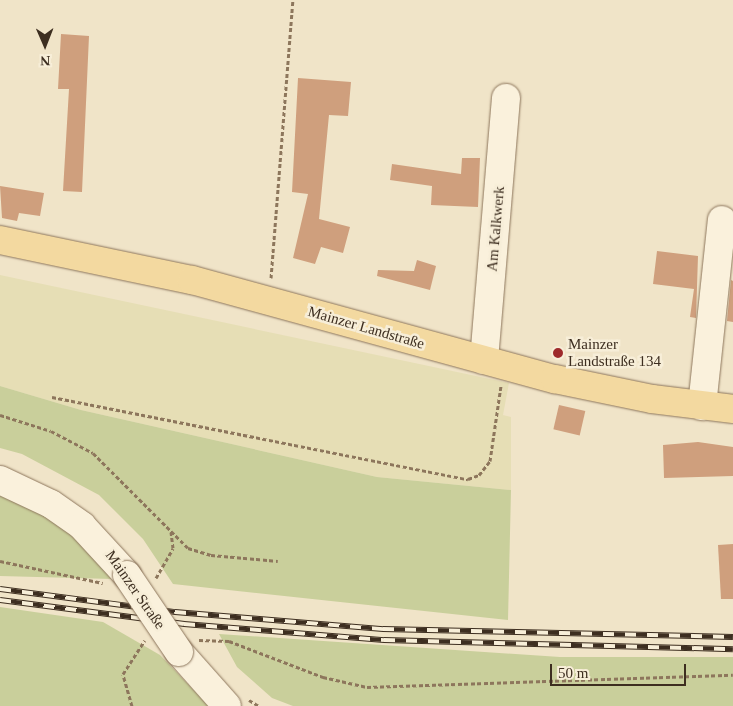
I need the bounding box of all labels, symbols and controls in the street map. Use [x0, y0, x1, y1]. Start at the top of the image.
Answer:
north arrow [20, 20, 70, 70]
text: N [40, 53, 50, 68]
street label: Am Kalkwerk [483, 186, 509, 272]
street label: Mainzer Landstraße [306, 303, 426, 353]
place label: Mainzer Landstraße 134 [568, 335, 661, 370]
marker: Mainzer Landstraße 134 [552, 347, 564, 359]
street label: Mainzer Straße [101, 547, 169, 633]
scale bar [553, 654, 689, 686]
text: 50 m [558, 665, 588, 681]

